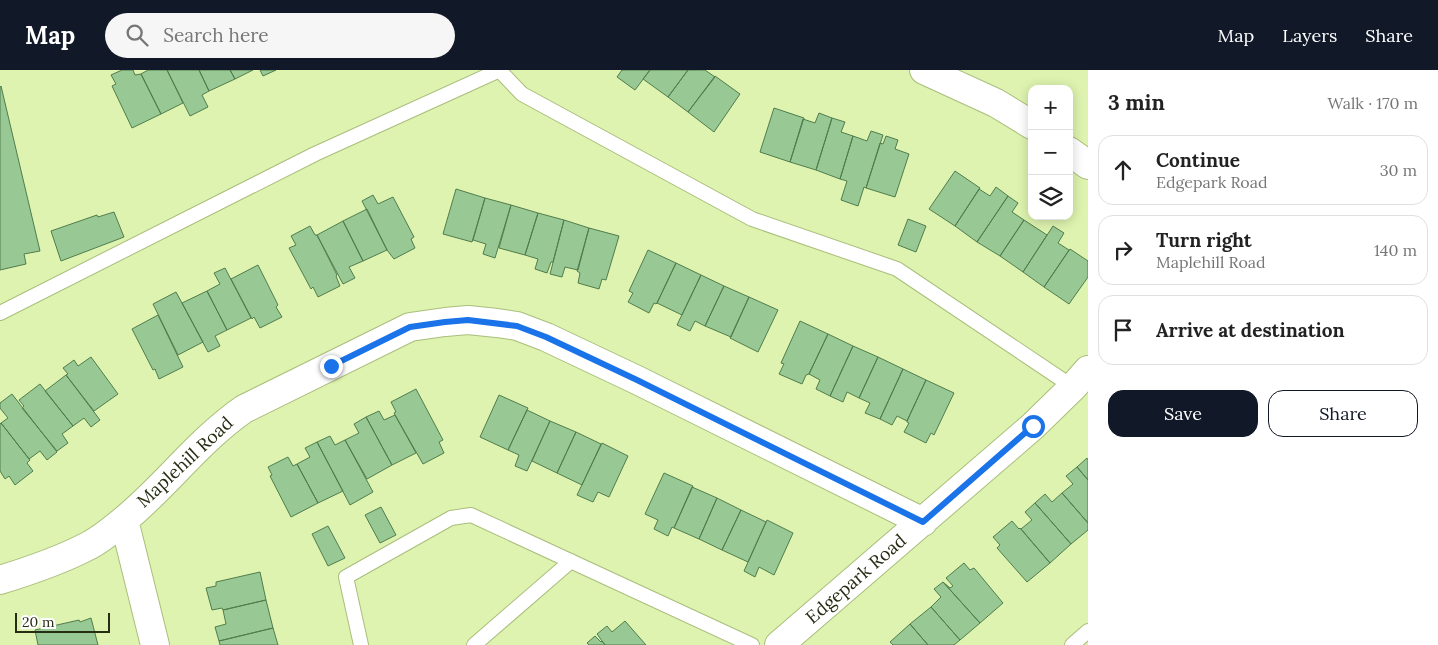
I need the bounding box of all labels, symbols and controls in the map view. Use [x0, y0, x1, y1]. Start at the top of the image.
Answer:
search box [105, 13, 455, 58]
text: Map [25, 20, 75, 51]
icon: search [123, 21, 151, 49]
text: Search here [163, 23, 269, 47]
text: Map [1218, 24, 1254, 47]
text: Layers [1282, 24, 1337, 47]
text: Share [1365, 24, 1413, 47]
map controls [1028, 85, 1073, 220]
button: + [1028, 85, 1073, 130]
text: 3 min [1108, 89, 1165, 116]
text: Walk · 170 m [1327, 93, 1418, 113]
button: − [1028, 130, 1073, 175]
text: Continue [1156, 148, 1240, 172]
icon: ahead [1109, 156, 1137, 184]
text: 30 m [1380, 160, 1417, 180]
text: Edgepark Road [1156, 172, 1268, 192]
button: layers [1028, 175, 1073, 220]
text: Turn right [1156, 228, 1252, 252]
icon: right [1109, 236, 1137, 264]
text: 140 m [1374, 240, 1417, 260]
text: Maplehill Road [1156, 252, 1266, 272]
icon: arrive [1109, 316, 1137, 344]
text: Arrive at destination [1156, 318, 1345, 342]
route end [320, 355, 343, 378]
button: Save [1108, 390, 1258, 437]
button: Share [1268, 390, 1418, 437]
street label: Maplehill Road [132, 411, 238, 512]
route start [1022, 415, 1045, 438]
street label: Edgepark Road [801, 529, 911, 628]
scale bar [15, 610, 110, 633]
text: 20 m [22, 613, 54, 631]

